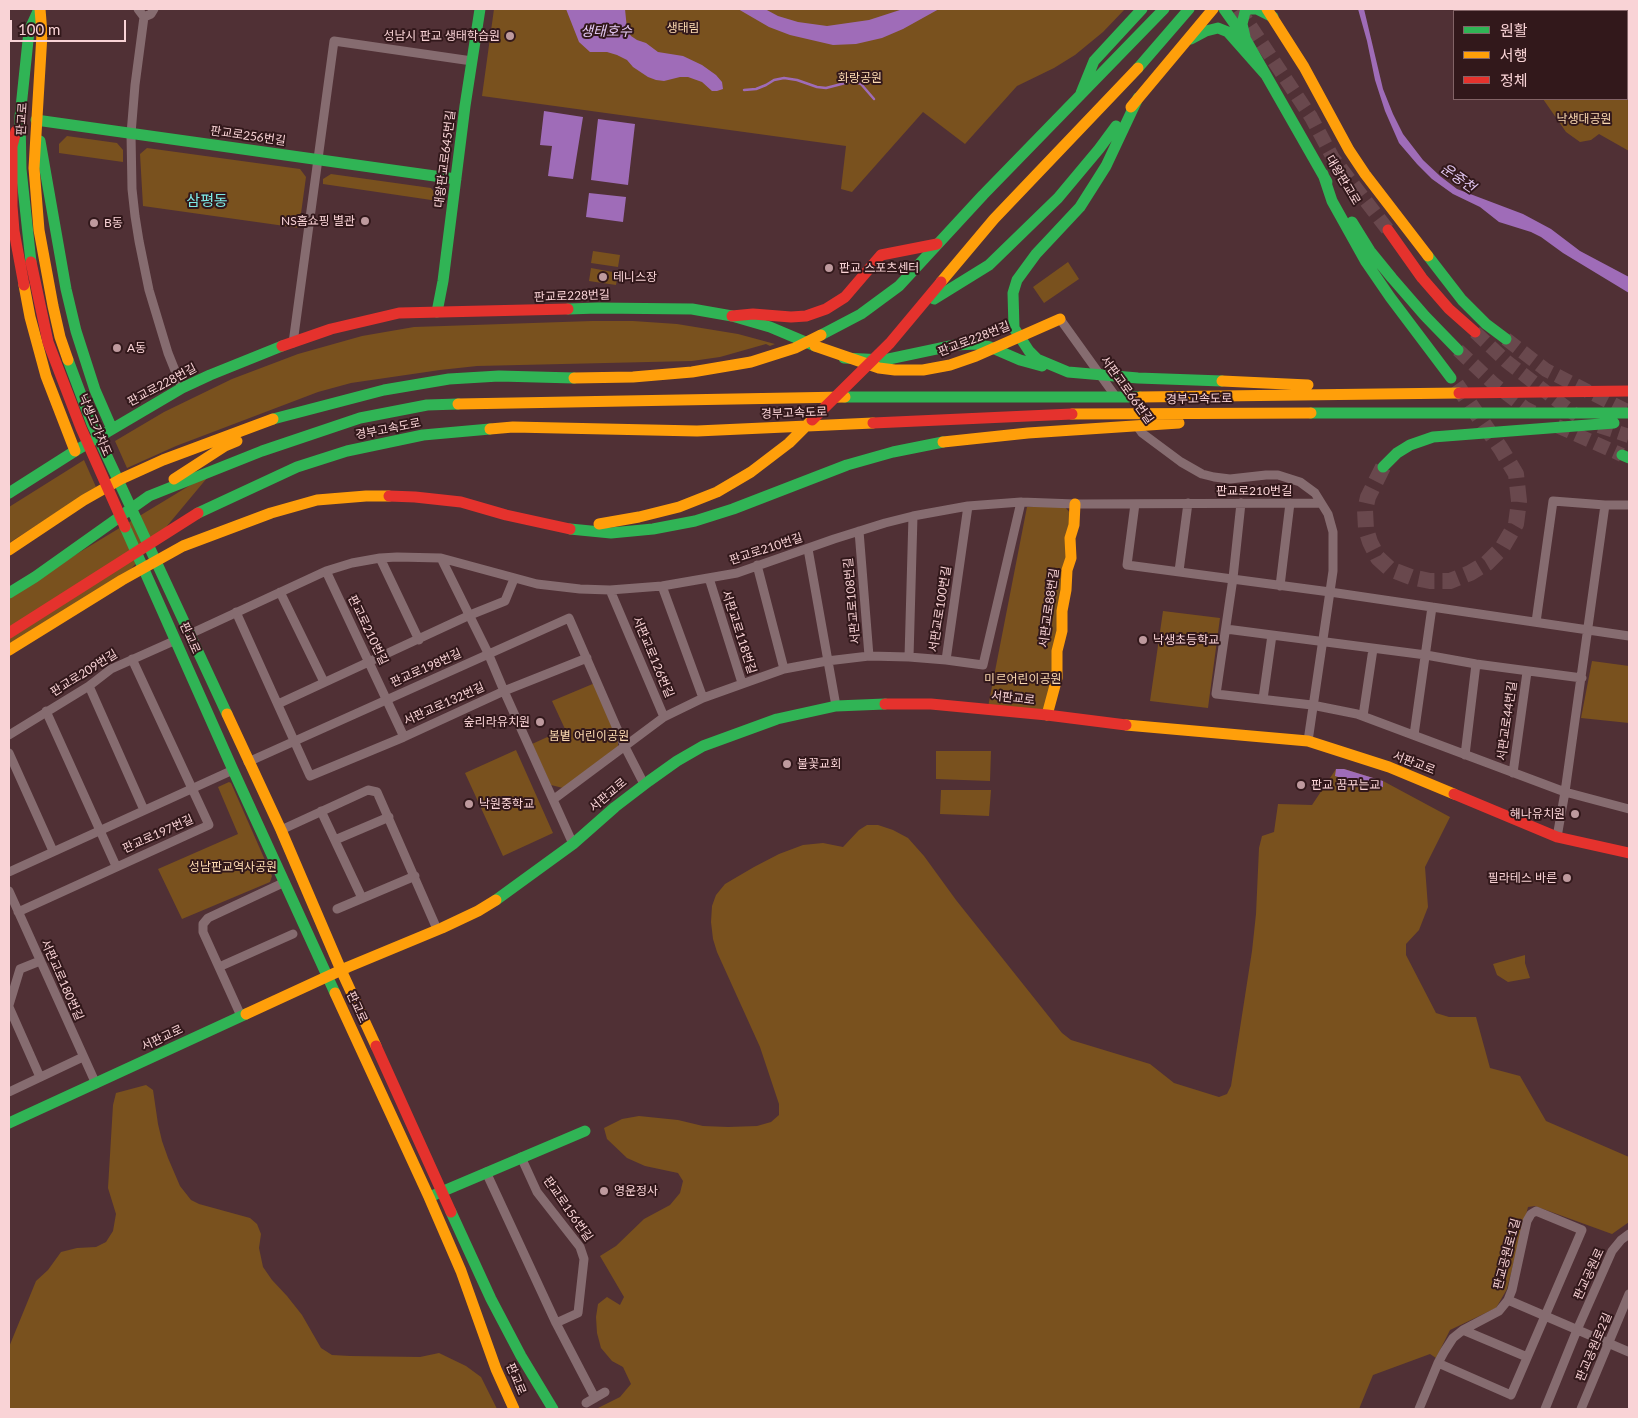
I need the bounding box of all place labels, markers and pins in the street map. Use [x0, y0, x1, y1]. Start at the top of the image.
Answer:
place label: 성남시 판교 생태학습원 [383, 29, 500, 43]
marker: 성남시 판교 생태학습원 [504, 30, 516, 42]
place label: NS홈쇼핑 별관 [281, 214, 355, 228]
marker: NS홈쇼핑 별관 [359, 215, 371, 227]
place label: B동 [104, 216, 123, 230]
marker: B동 [88, 217, 100, 229]
place label: 판교 스포츠센터 [839, 261, 919, 275]
marker: 판교 스포츠센터 [823, 262, 835, 274]
place label: 테니스장 [613, 270, 657, 284]
marker: 테니스장 [597, 271, 609, 283]
place label: A동 [127, 341, 146, 355]
marker: A동 [111, 342, 123, 354]
place label: 낙생초등학교 [1153, 633, 1219, 647]
marker: 낙생초등학교 [1137, 634, 1149, 646]
place label: 숲리라유치원 [464, 715, 530, 729]
marker: 숲리라유치원 [534, 716, 546, 728]
place label: 불꽃교회 [797, 757, 841, 771]
marker: 불꽃교회 [781, 758, 793, 770]
place label: 판교 꿈꾸는교 [1311, 778, 1380, 792]
marker: 판교 꿈꾸는교 [1295, 779, 1307, 791]
place label: 낙원중학교 [479, 797, 534, 811]
marker: 낙원중학교 [463, 798, 475, 810]
place label: 해나유치원 [1510, 807, 1565, 821]
marker: 해나유치원 [1569, 808, 1581, 820]
place label: 필라테스 바른 [1488, 871, 1557, 885]
marker: 필라테스 바른 [1561, 872, 1573, 884]
place label: 영운정사 [614, 1184, 658, 1198]
marker: 영운정사 [598, 1185, 610, 1197]

